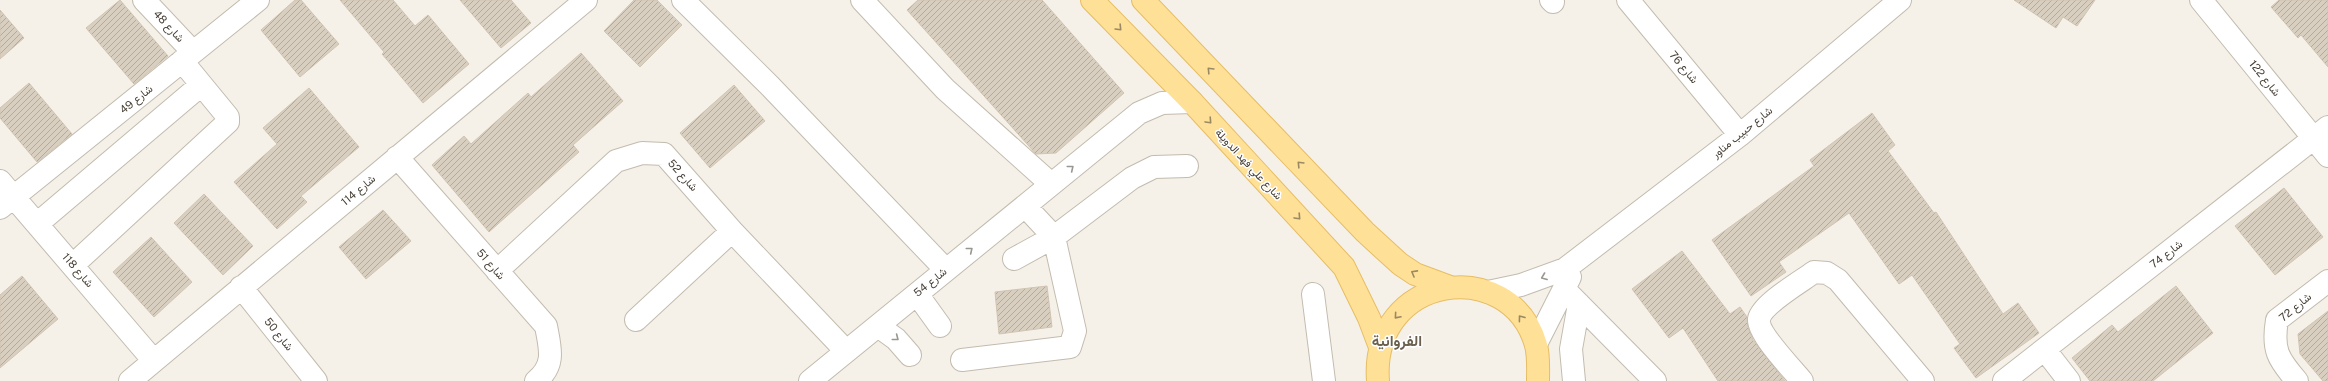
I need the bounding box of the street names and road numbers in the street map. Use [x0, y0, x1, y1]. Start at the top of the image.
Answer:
street label: شارع 48 [150, 8, 187, 46]
street label: شارع 76 [1666, 49, 1701, 87]
street label: شارع 122 [2245, 58, 2283, 100]
street label: شارع 49 [117, 82, 156, 117]
street label: شارع حبيب مناور [1709, 104, 1776, 162]
street label: شارع علي فهد الدويلة [1210, 126, 1285, 205]
street label: شارع 52 [664, 157, 701, 195]
street label: شارع 114 [339, 172, 379, 209]
street label: شارع 74 [2147, 237, 2186, 272]
street label: شارع 51 [473, 246, 508, 283]
street label: شارع 118 [59, 251, 96, 291]
street label: شارع 54 [911, 265, 950, 300]
street label: شارع 72 [2277, 290, 2315, 325]
street label: شارع 50 [261, 315, 296, 354]

